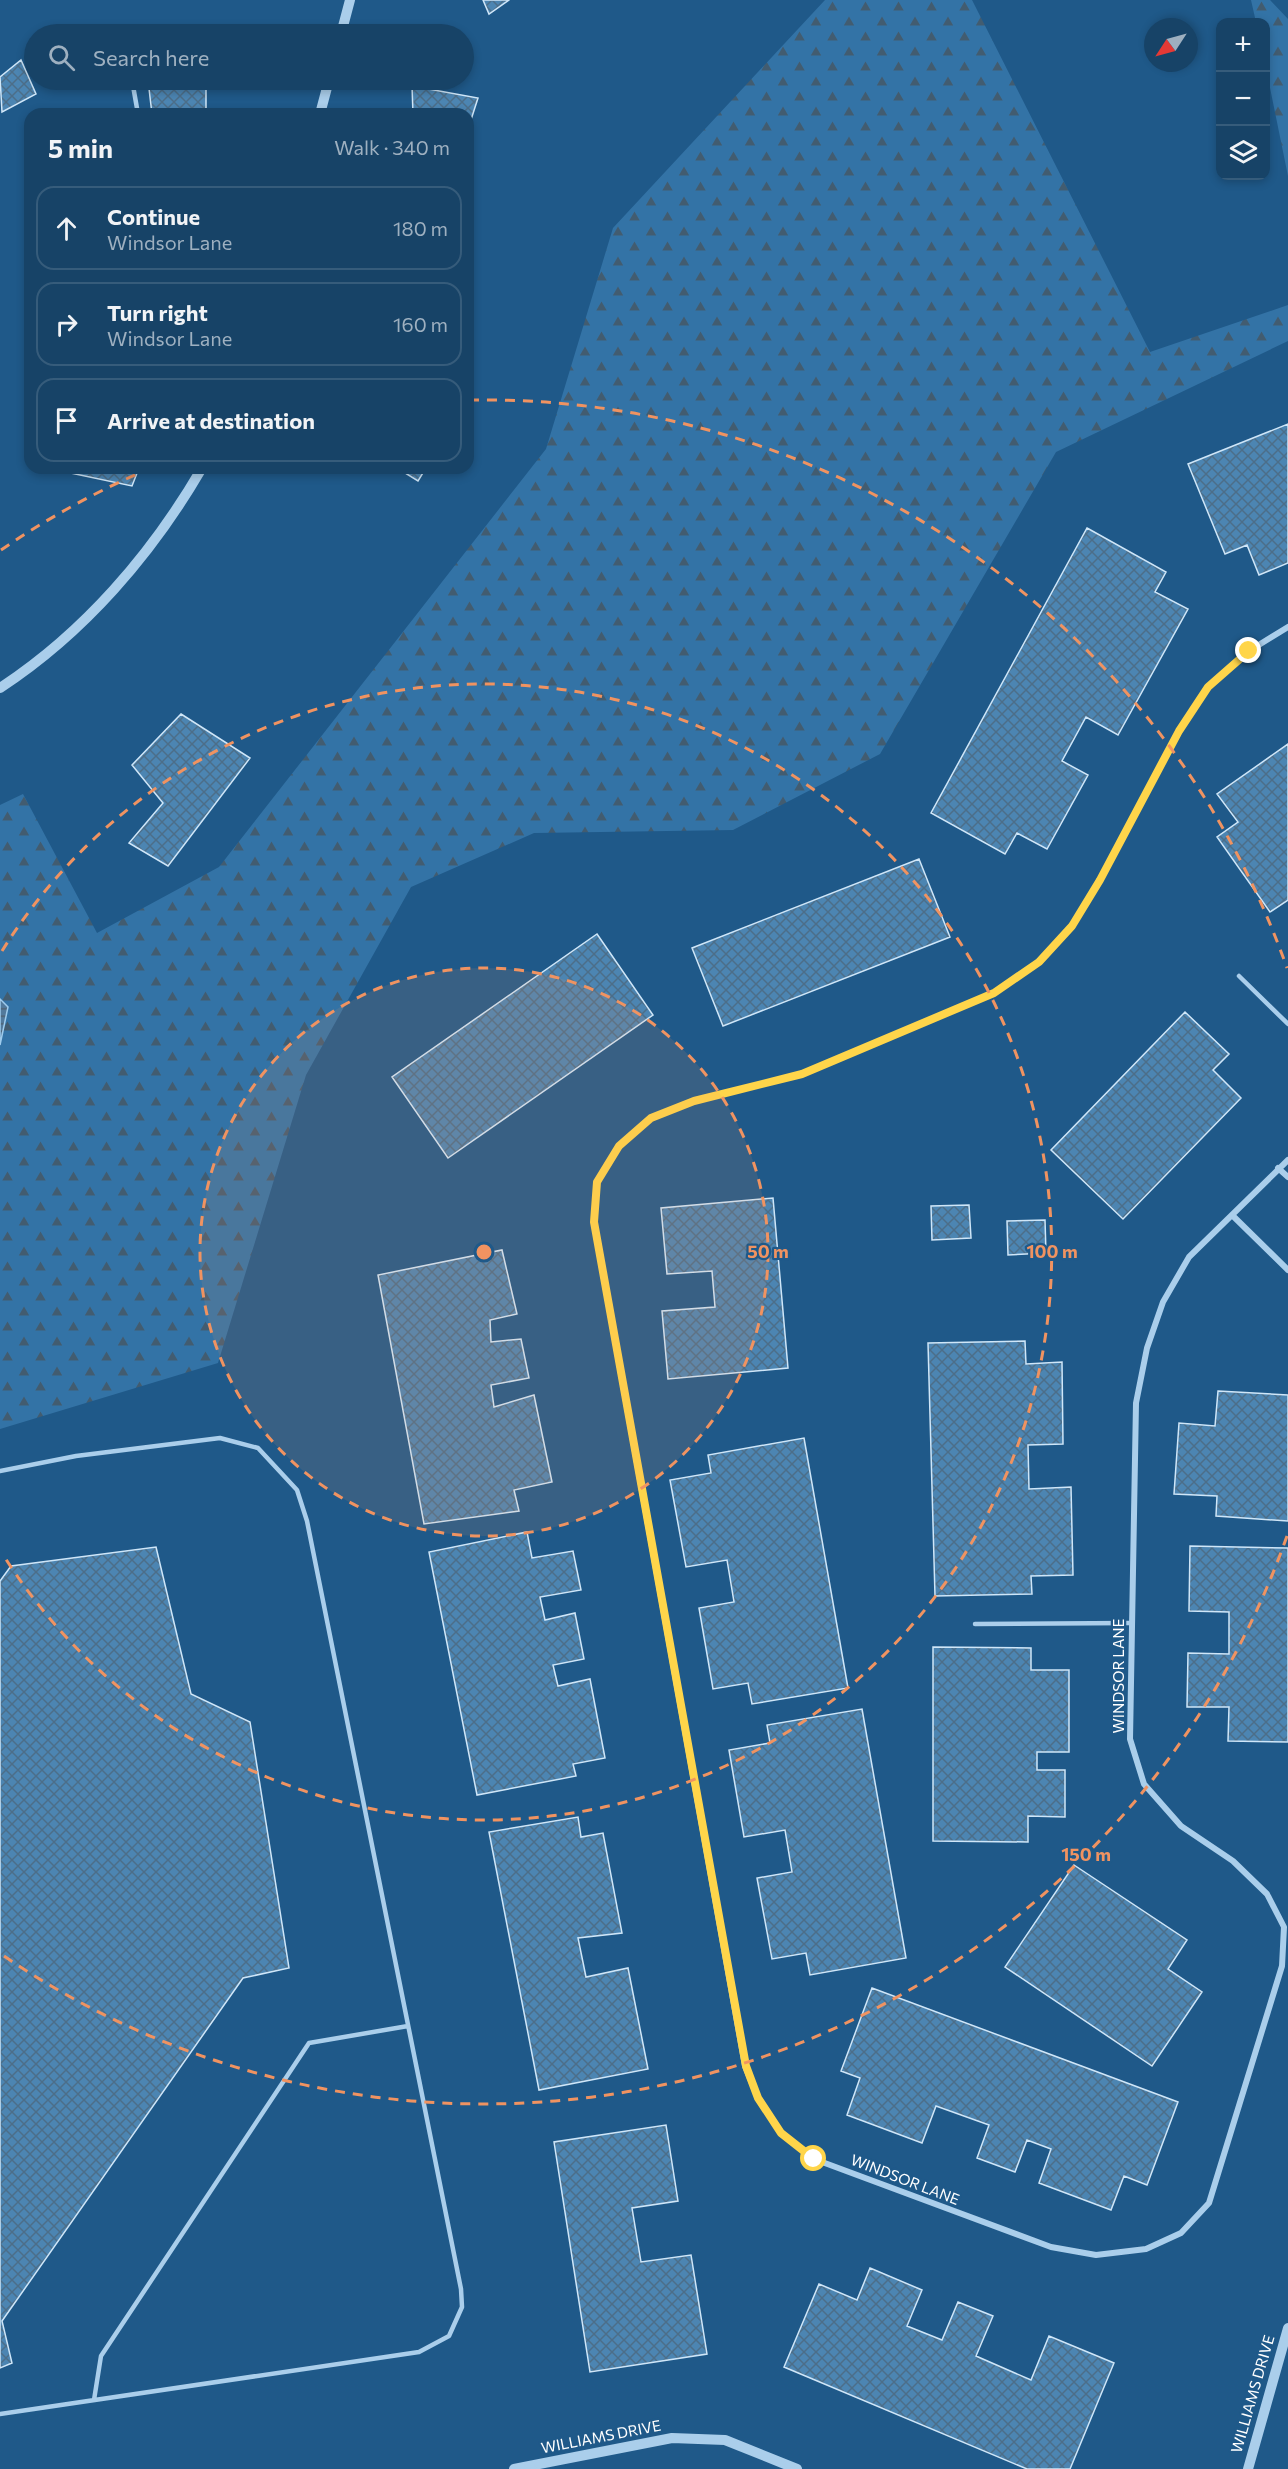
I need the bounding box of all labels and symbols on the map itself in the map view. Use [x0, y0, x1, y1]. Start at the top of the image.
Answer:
north arrow [1144, 18, 1198, 72]
route end [1235, 637, 1261, 663]
text: 50 m [747, 1240, 789, 1262]
text: 100 m [1026, 1240, 1078, 1262]
centre of rings [474, 1242, 494, 1262]
street label: WINDSOR LANE [1109, 1618, 1127, 1733]
text: 150 m [1061, 1843, 1111, 1865]
route start [800, 2145, 826, 2171]
street label: WINDSOR LANE [848, 2150, 962, 2208]
street label: WILLIAMS DRIVE [1227, 2333, 1277, 2455]
street label: WILLIAMS DRIVE [539, 2416, 662, 2456]

